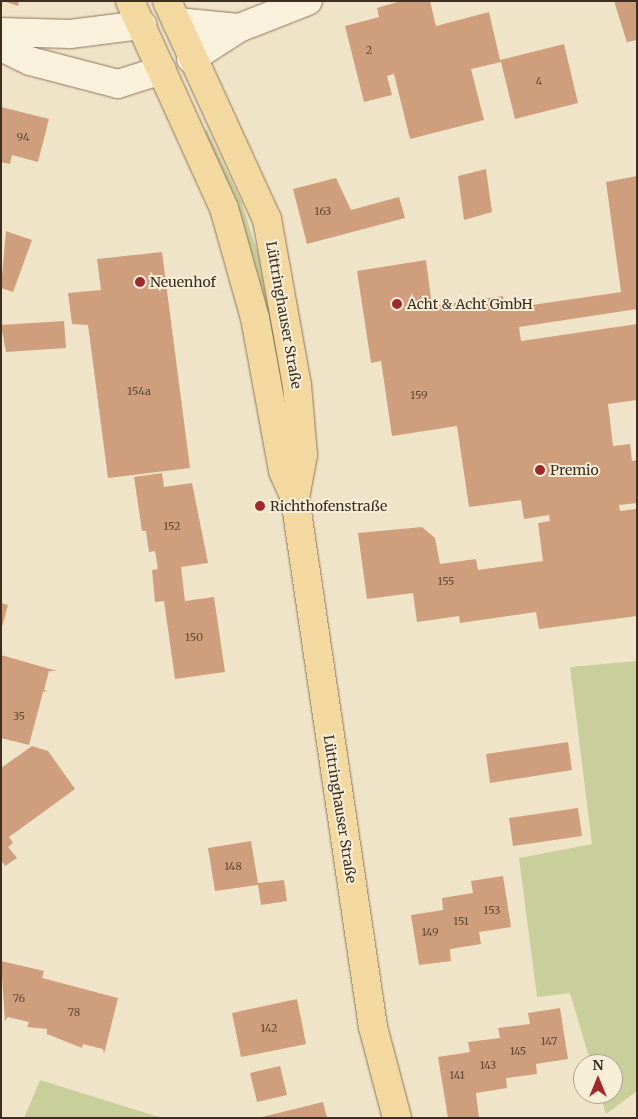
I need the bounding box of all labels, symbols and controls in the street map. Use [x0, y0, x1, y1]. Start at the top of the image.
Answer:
house number: 2 [366, 43, 372, 57]
house number: 4 [536, 74, 542, 88]
house number: 94 [16, 130, 30, 144]
house number: 163 [315, 204, 331, 218]
street label: Lüttringhauser Straße [263, 240, 305, 390]
place label: Neuenhof [150, 274, 216, 290]
marker: Neuenhof [134, 276, 146, 288]
place label: Acht & Acht GmbH [407, 296, 533, 312]
marker: Acht & Acht GmbH [391, 298, 403, 310]
house number: 154a [127, 384, 151, 398]
house number: 159 [410, 388, 428, 402]
place label: Premio [550, 462, 599, 478]
marker: Premio [534, 464, 546, 476]
place label: Richthofenstraße [270, 498, 387, 514]
marker: Richthofenstraße [254, 500, 266, 512]
house number: 152 [163, 519, 181, 533]
house number: 155 [438, 574, 454, 588]
house number: 150 [185, 630, 203, 644]
house number: 35 [13, 709, 25, 723]
street label: Lüttringhauser Straße [320, 734, 360, 884]
house number: 148 [224, 859, 242, 873]
house number: 153 [484, 903, 500, 917]
house number: 151 [453, 914, 469, 928]
house number: 149 [421, 925, 439, 939]
house number: 76 [13, 991, 25, 1005]
house number: 78 [68, 1005, 80, 1019]
house number: 142 [260, 1021, 278, 1035]
house number: 147 [541, 1034, 557, 1048]
house number: 145 [510, 1044, 526, 1058]
north arrow [573, 1054, 623, 1104]
text: N [592, 1056, 604, 1074]
house number: 143 [480, 1058, 496, 1072]
house number: 141 [449, 1068, 465, 1082]

